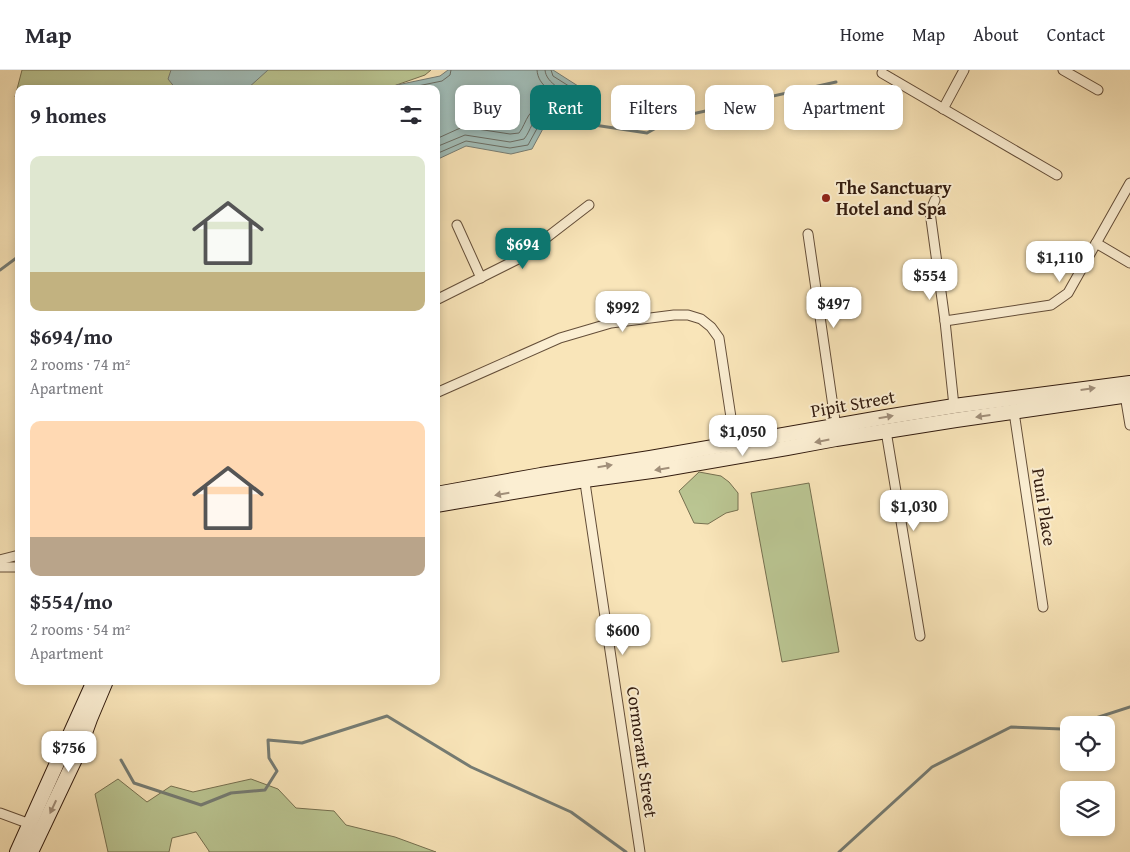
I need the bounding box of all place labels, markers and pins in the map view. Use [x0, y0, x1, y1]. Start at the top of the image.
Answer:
place label: The Sanctuary Hotel and Spa [836, 174, 952, 222]
marker: The Sanctuary Hotel and Spa [820, 192, 832, 204]
pin: $694 [493, 228, 553, 270]
pin: $1,110 [1019, 240, 1101, 283]
pin: $554 [900, 258, 960, 301]
pin: $497 [804, 286, 864, 329]
pin: $992 [593, 290, 653, 333]
pin: $1,050 [702, 414, 784, 457]
pin: $1,030 [873, 490, 955, 532]
pin: $600 [593, 614, 653, 656]
pin: $756 [39, 730, 99, 773]

